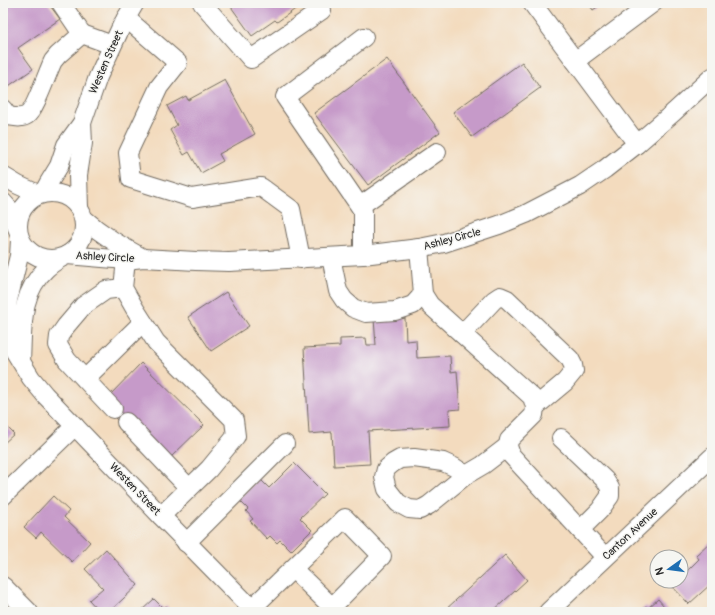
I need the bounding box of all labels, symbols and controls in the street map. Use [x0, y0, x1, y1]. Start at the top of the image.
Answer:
street label: Westen Street [86, 28, 126, 96]
street label: Ashley Circle [422, 225, 483, 253]
street label: Ashley Circle [75, 249, 135, 265]
street label: Westen Street [107, 460, 164, 518]
street label: Canton Avenue [600, 505, 661, 563]
north arrow [649, 549, 689, 589]
text: N [652, 566, 667, 576]

